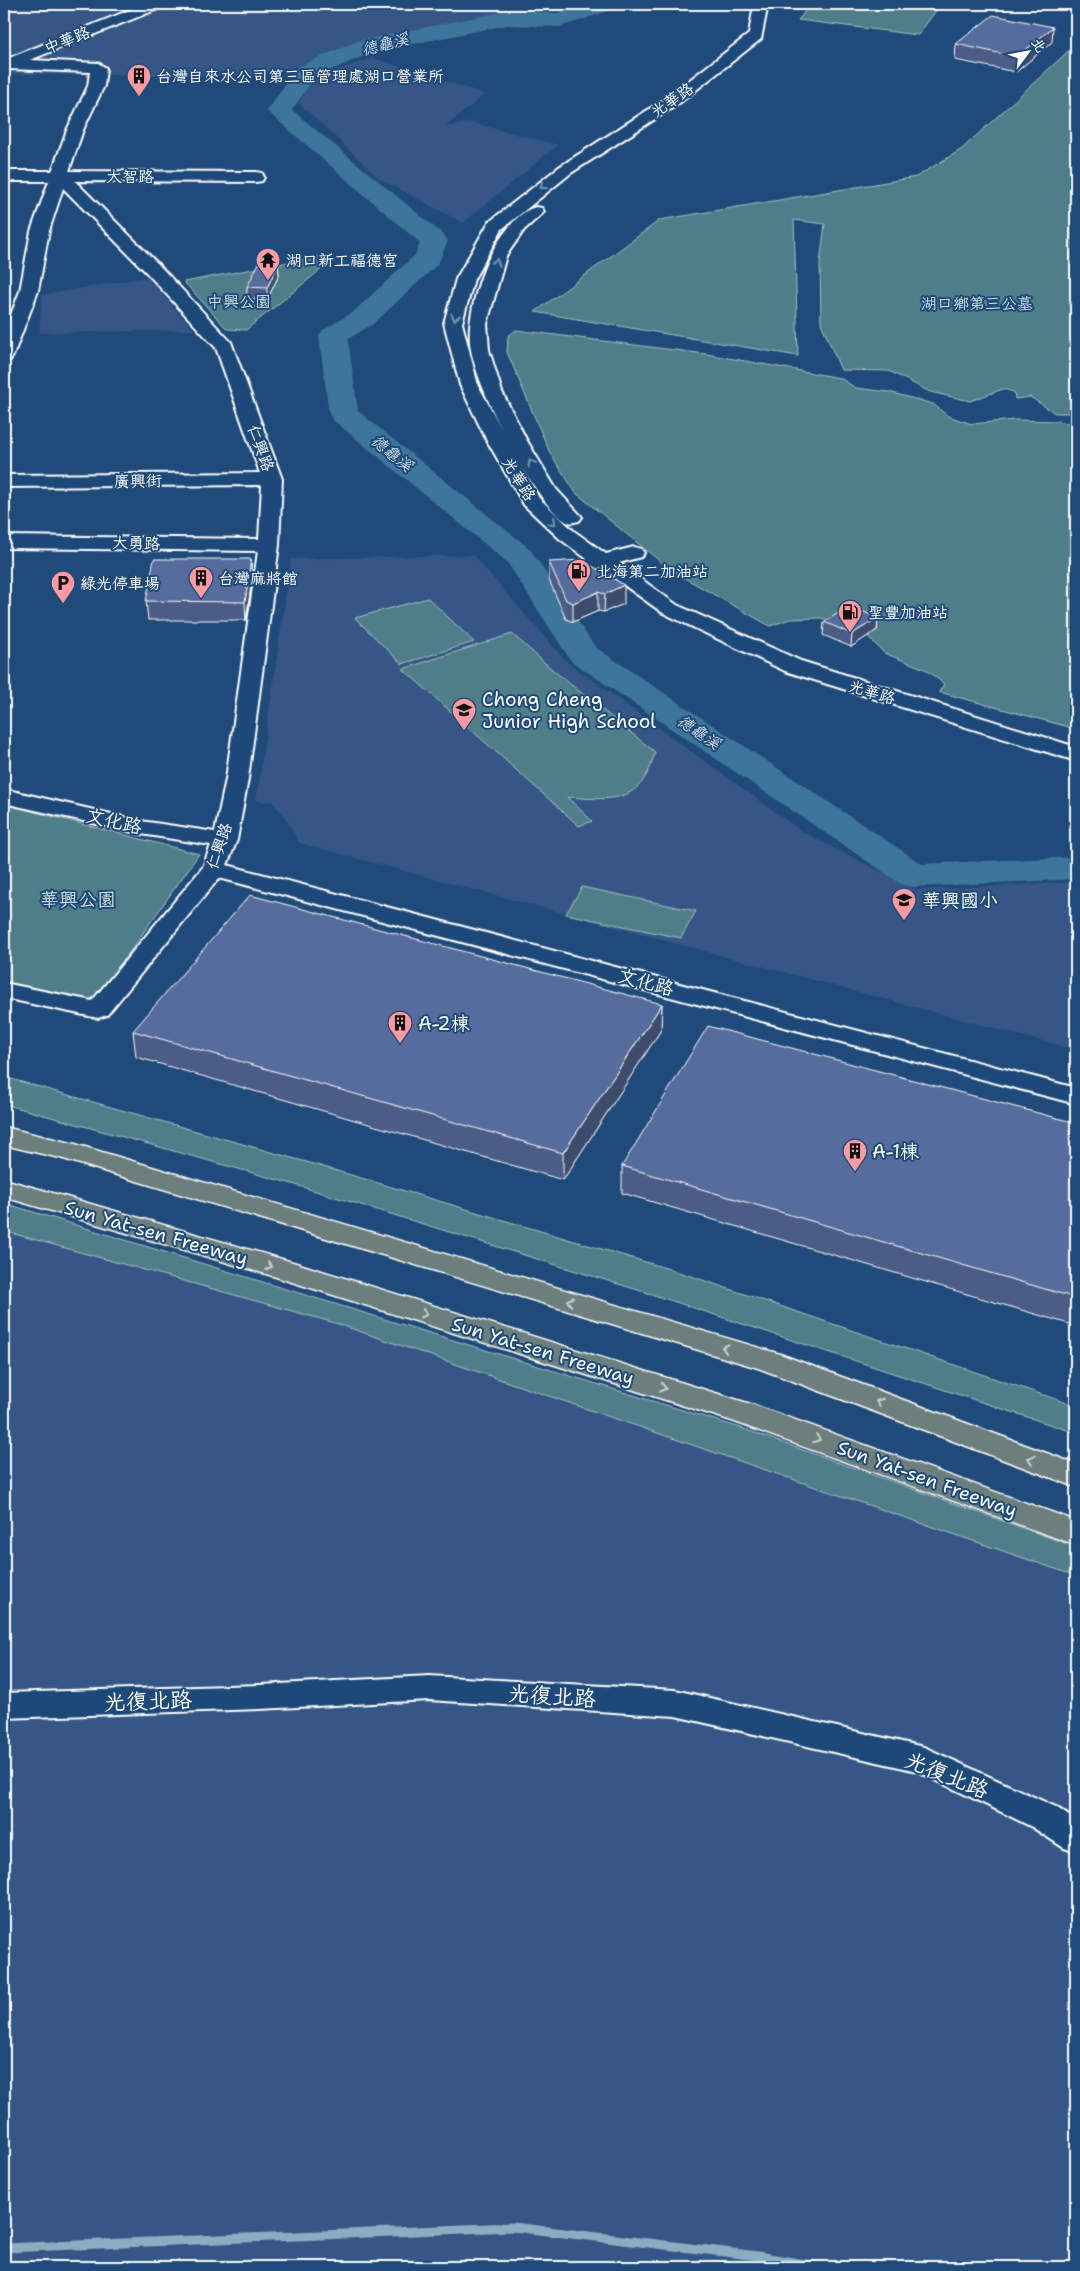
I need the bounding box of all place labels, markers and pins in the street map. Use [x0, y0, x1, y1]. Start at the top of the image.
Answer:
building icon: 台灣自來水公司第三區管理處湖口營業所 [126, 63, 152, 97]
place label: 台灣自來水公司第三區管理處湖口營業所 [156, 66, 444, 87]
temple icon: 湖口新工福德宮 [255, 247, 281, 281]
place label: 湖口新工福德宮 [286, 250, 398, 271]
fuel station icon: 北海第二加油站 [566, 558, 592, 592]
place label: 北海第二加油站 [596, 561, 708, 582]
building icon: 台灣麻將館 [188, 565, 214, 599]
place label: 台灣麻將館 [218, 568, 298, 589]
parking icon: 綠光停車場 [50, 570, 76, 604]
place label: 綠光停車場 [80, 573, 160, 594]
fuel station icon: 聖豐加油站 [837, 599, 863, 633]
place label: 聖豐加油站 [868, 602, 948, 623]
place label: Chong Cheng Junior High School [482, 687, 656, 734]
school or university icon: Chong Cheng Junior High School [451, 697, 477, 731]
school or university icon: 華興國小 [891, 887, 917, 921]
place label: 華興國小 [922, 888, 998, 913]
building icon: A-2棟 [387, 1010, 413, 1044]
place label: A-2棟 [418, 1011, 470, 1036]
building icon: A-1棟 [842, 1138, 868, 1172]
place label: A-1棟 [872, 1139, 919, 1164]

